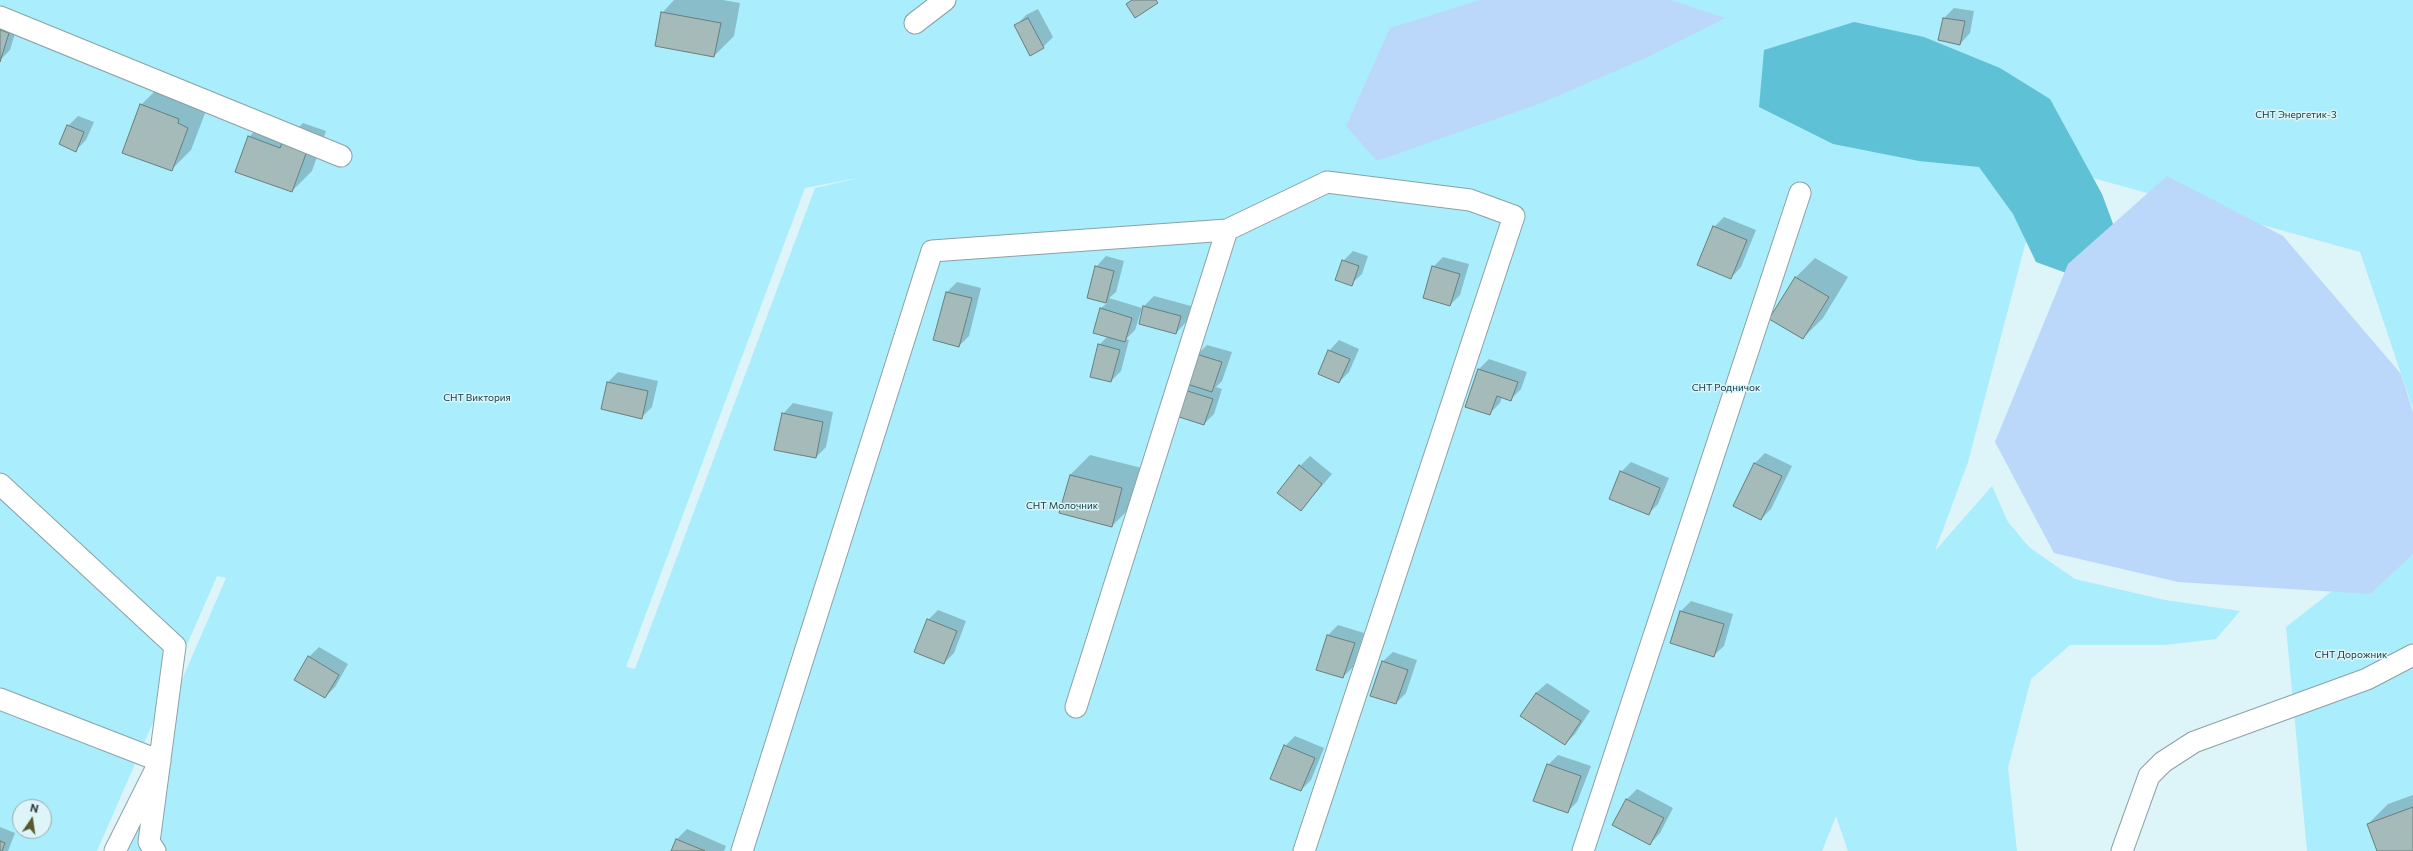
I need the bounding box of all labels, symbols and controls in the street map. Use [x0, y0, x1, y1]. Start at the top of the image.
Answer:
park label: СНТ Энергетик-3 [2255, 109, 2337, 121]
park label: СНТ Родничок [1692, 382, 1760, 394]
park label: СНТ Виктория [443, 392, 511, 404]
park label: СНТ Молочник [1026, 500, 1098, 512]
park label: СНТ Дорожник [2315, 649, 2387, 661]
north arrow [12, 799, 52, 839]
text: N [29, 801, 40, 815]

